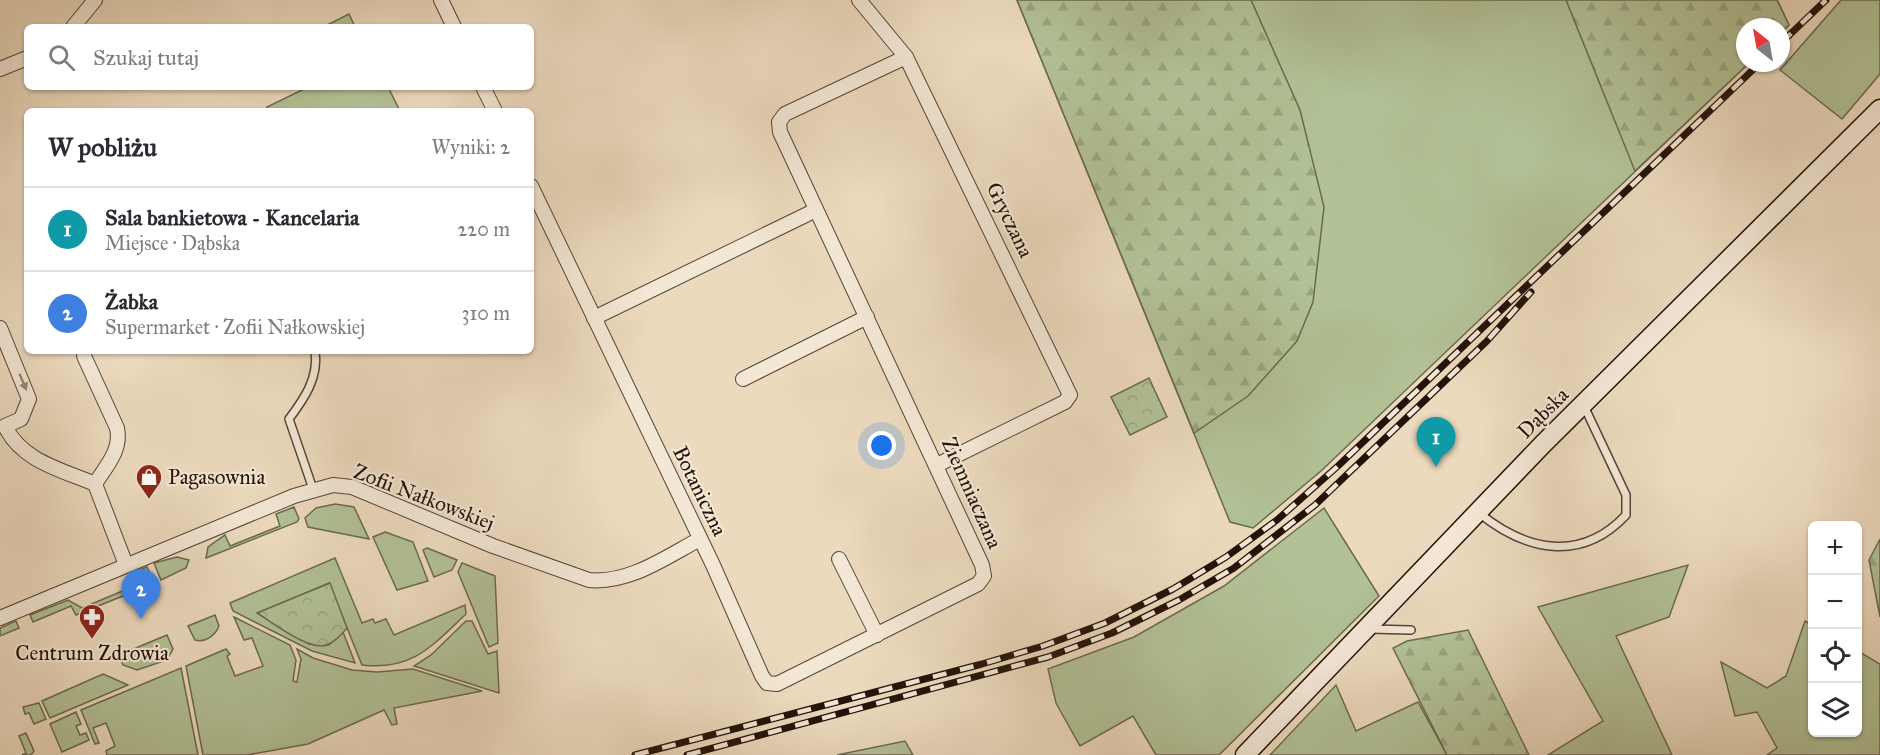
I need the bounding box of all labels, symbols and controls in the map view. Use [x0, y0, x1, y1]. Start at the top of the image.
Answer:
north arrow [1736, 18, 1790, 72]
search box [24, 24, 534, 90]
icon: search [45, 41, 78, 74]
text: Szukaj tutaj [93, 44, 199, 71]
text: W pobliżu [48, 131, 157, 163]
text: Wyniki: 2 [432, 135, 510, 159]
street label: Gryczana [981, 178, 1039, 262]
text: Sala bankietowa - Kancelaria [105, 204, 359, 231]
text: 1 [64, 217, 71, 241]
text: 220 m [458, 217, 510, 241]
text: Miejsce · Dąbska [105, 231, 240, 255]
text: Żabka [105, 288, 158, 315]
text: 2 [63, 301, 72, 325]
text: 310 m [461, 301, 510, 325]
text: Supermarket · Zofii Nałkowskiej [105, 315, 365, 339]
one-way arrow [19, 373, 28, 391]
street label: Dąbska [1512, 382, 1574, 444]
pin: 1 [1416, 418, 1456, 467]
your location [867, 431, 896, 460]
street label: Ziemniaczana [936, 433, 1008, 553]
street label: Botaniczna [667, 442, 733, 540]
street label: Zofii Nałkowskiej [350, 458, 498, 536]
shop icon: Pagasownia [134, 462, 164, 500]
place label: Pagasownia [168, 464, 265, 490]
map controls [1808, 521, 1862, 737]
button: + [1808, 521, 1862, 575]
pin: 2 [122, 570, 160, 619]
button: − [1808, 575, 1862, 629]
pharmacy icon: Centrum Zdrowia [77, 602, 107, 640]
button: locate [1808, 629, 1862, 683]
place label: Centrum Zdrowia [15, 640, 169, 666]
button: layers [1808, 683, 1862, 737]

